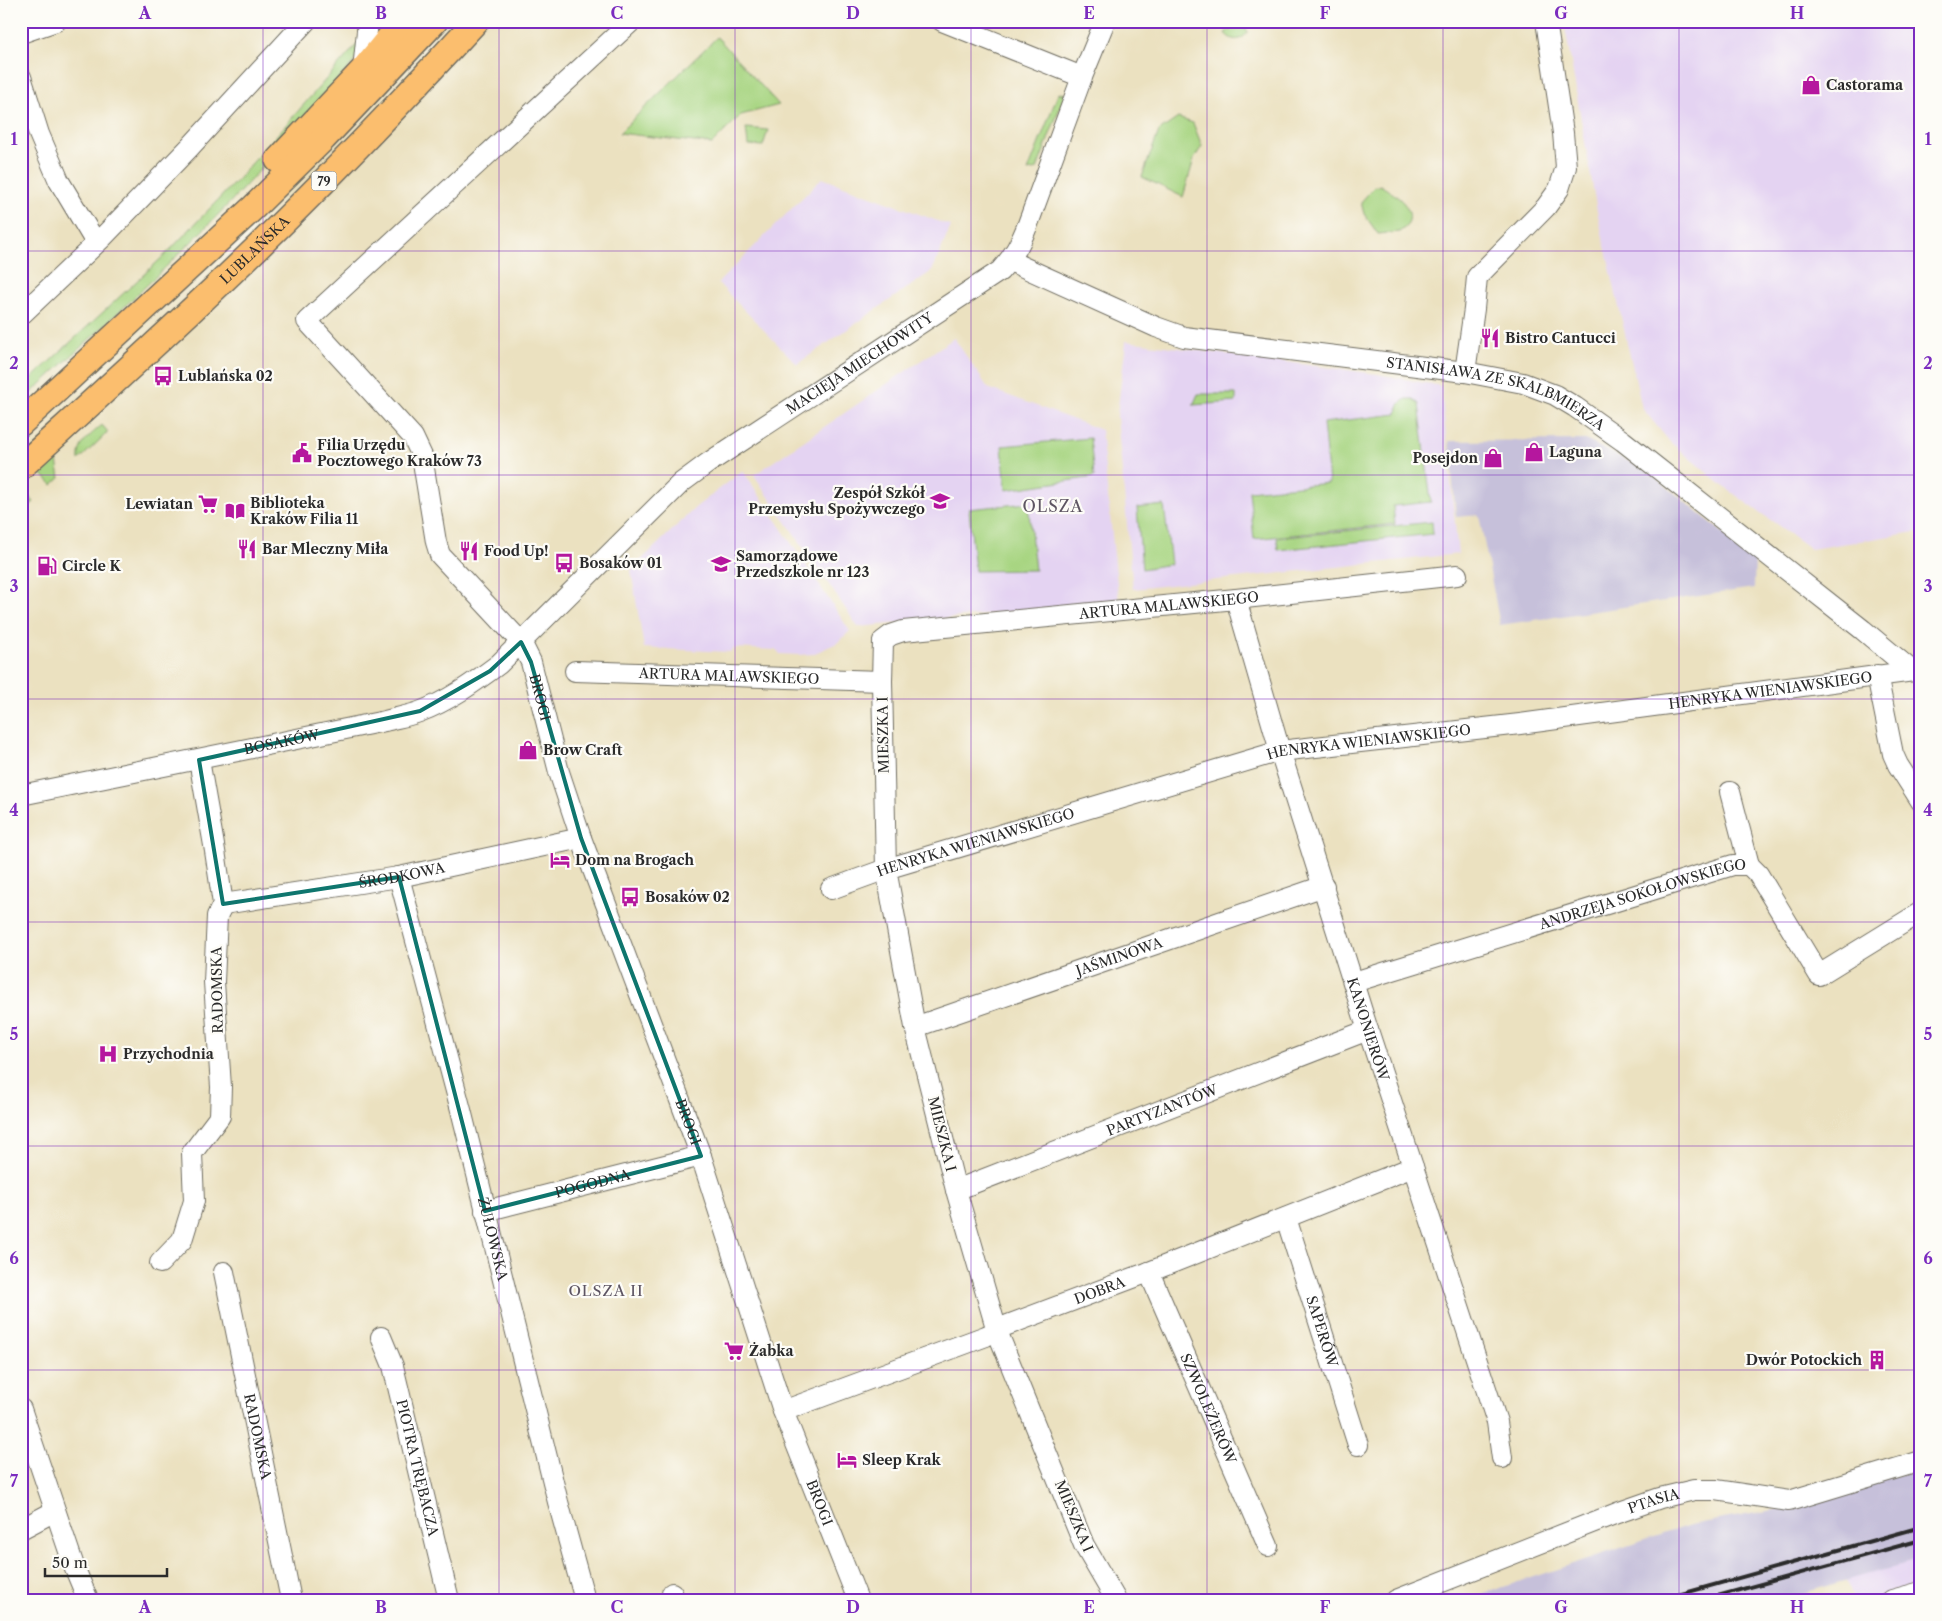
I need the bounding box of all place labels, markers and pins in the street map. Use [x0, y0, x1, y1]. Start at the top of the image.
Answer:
shop icon: Castorama [1800, 74, 1822, 96]
place label: Castorama [1826, 76, 1904, 94]
restaurant icon: Bistro Cantucci [1479, 327, 1501, 349]
place label: Bistro Cantucci [1505, 329, 1616, 347]
bus stop icon: Lublańska 02 [152, 365, 174, 387]
place label: Lublańska 02 [178, 367, 273, 385]
place label: Filia Urzędu Pocztowego Kraków 73 [317, 436, 482, 470]
shop icon: Laguna [1523, 441, 1545, 463]
public building icon: Filia Urzędu Pocztowego Kraków 73 [291, 442, 313, 464]
place label: Laguna [1549, 443, 1603, 461]
shop icon: Posejdon [1482, 447, 1504, 469]
place label: Posejdon [1413, 449, 1478, 467]
place label: Zespół Szkół Przemysłu Spożywczego [748, 484, 925, 518]
school or university icon: Zespół Szkół Przemysłu Spożywczego [929, 490, 951, 512]
supermarket icon: Lewiatan [197, 493, 219, 515]
place label: Biblioteka Kraków Filia 11 [250, 494, 359, 528]
place label: Lewiatan [125, 495, 193, 513]
library icon: Biblioteka Kraków Filia 11 [224, 500, 246, 522]
restaurant icon: Bar Mleczny Miła [236, 538, 258, 560]
place label: Bar Mleczny Miła [262, 540, 389, 558]
restaurant icon: Food Up! [458, 540, 480, 562]
place label: Food Up! [484, 542, 548, 560]
place label: Samorządowe Przedszkole nr 123 [736, 547, 869, 581]
bus stop icon: Bosaków 01 [553, 552, 575, 574]
school or university icon: Samorządowe Przedszkole nr 123 [710, 553, 732, 575]
place label: Bosaków 01 [579, 554, 663, 572]
fuel station icon: Circle K [36, 555, 58, 577]
place label: Circle K [62, 557, 121, 575]
shop icon: Brow Craft [517, 739, 539, 761]
place label: Brow Craft [543, 741, 623, 759]
hotel icon: Dom na Brogach [549, 849, 571, 871]
place label: Dom na Brogach [575, 851, 694, 869]
bus stop icon: Bosaków 02 [619, 886, 641, 908]
place label: Bosaków 02 [645, 888, 730, 906]
hospital icon: Przychodnia [97, 1043, 119, 1065]
place label: Przychodnia [123, 1045, 215, 1063]
supermarket icon: Żabka [723, 1340, 745, 1362]
place label: Żabka [749, 1342, 794, 1360]
building icon: Dwór Potockich [1866, 1349, 1888, 1371]
place label: Dwór Potockich [1746, 1351, 1862, 1369]
hotel icon: Sleep Krak [836, 1449, 858, 1471]
place label: Sleep Krak [862, 1451, 942, 1469]

